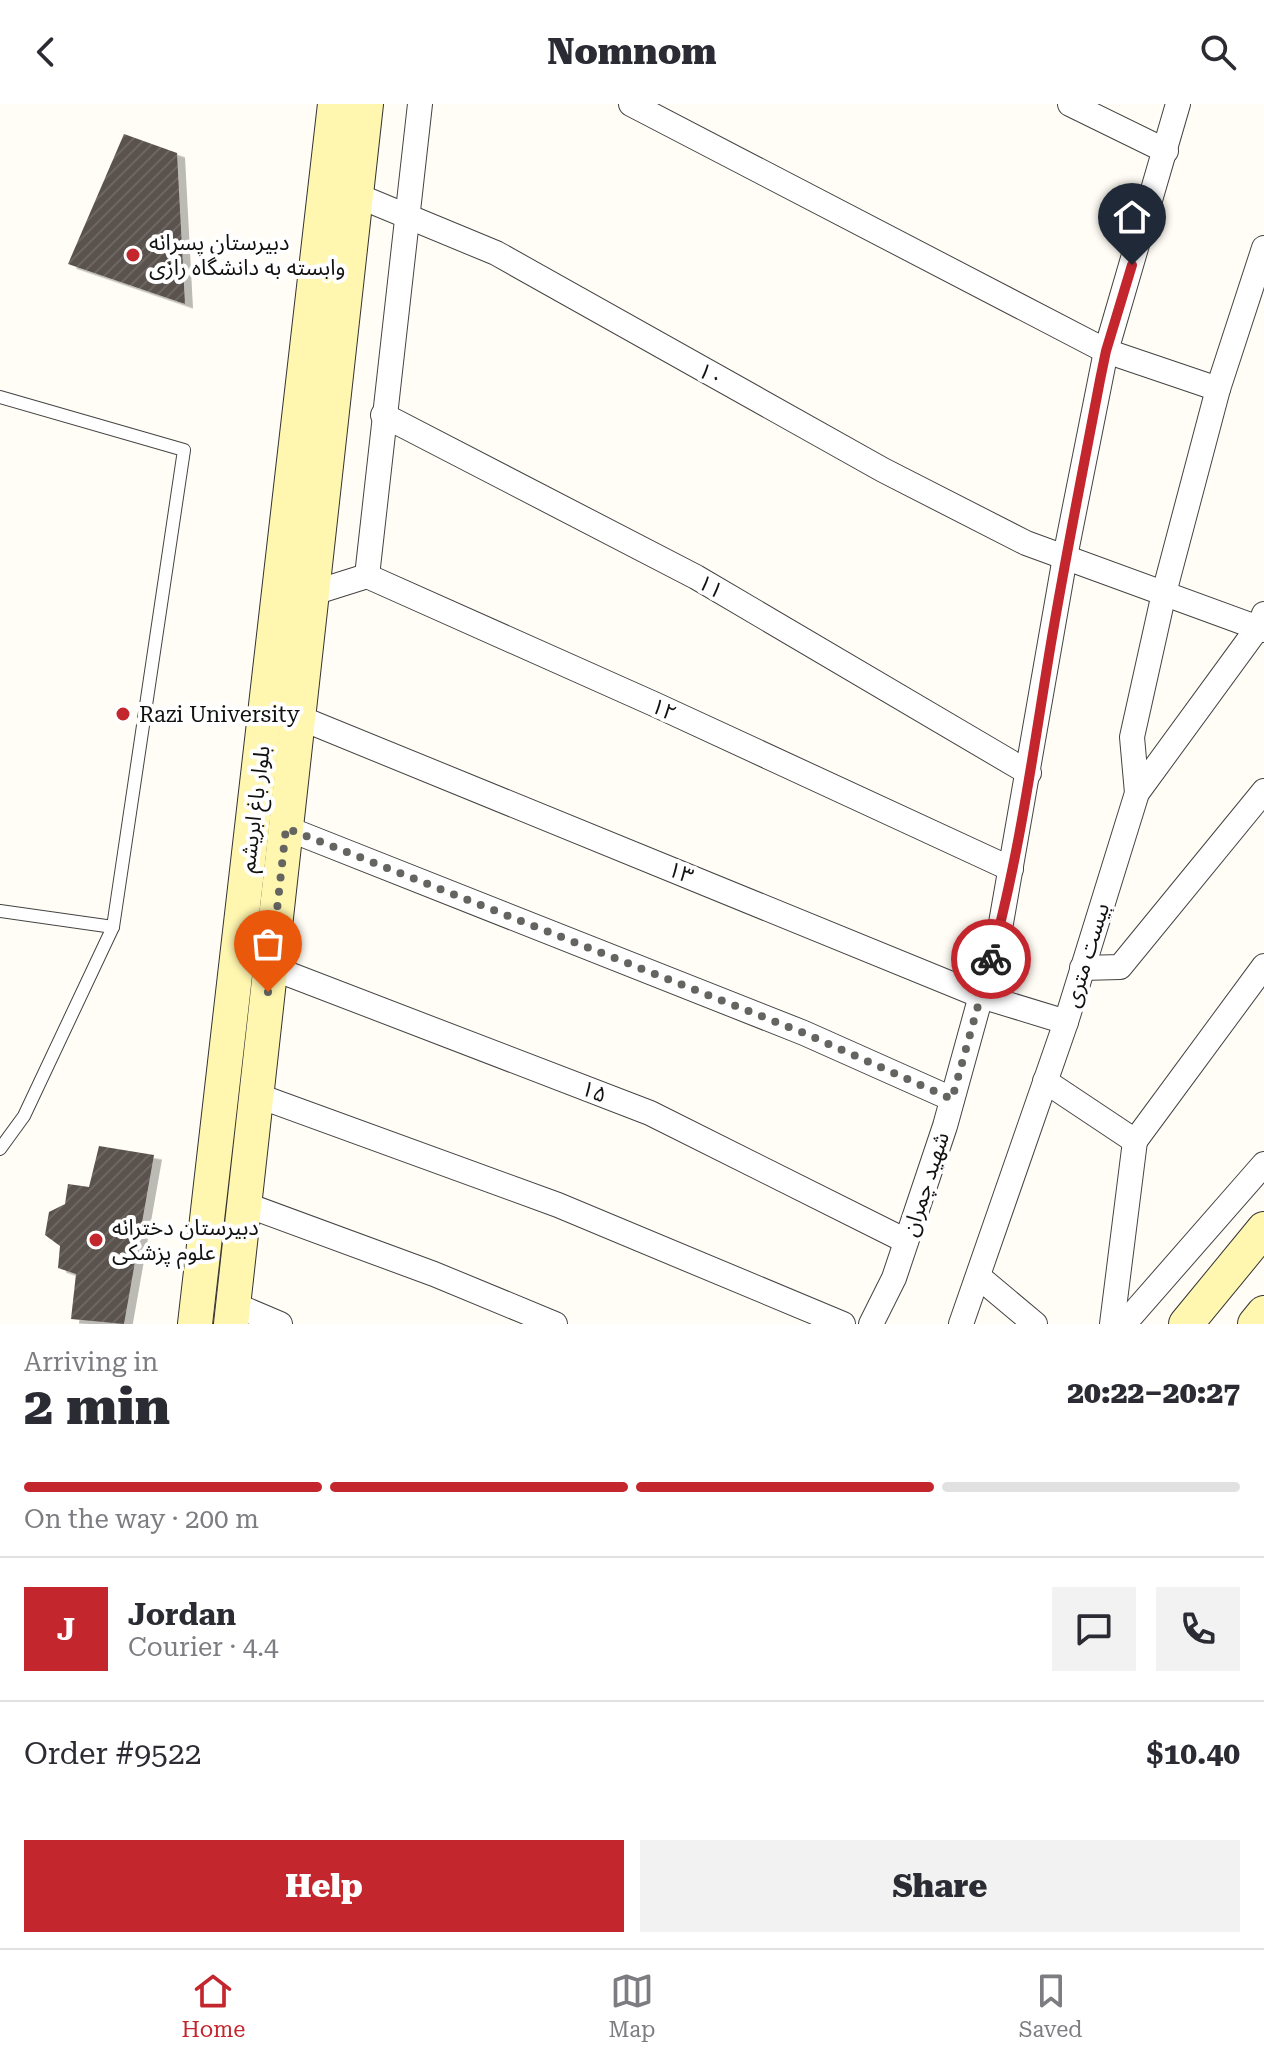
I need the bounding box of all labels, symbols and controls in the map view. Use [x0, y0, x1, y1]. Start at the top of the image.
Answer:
icon: back [24, 30, 68, 74]
icon: search [1196, 30, 1240, 74]
text: Nomnom [547, 31, 717, 73]
pin [1098, 183, 1166, 265]
icon: home [1110, 195, 1154, 239]
place label: دبیرستان پسرانه وابسته به دانشگاه رازی [149, 230, 345, 281]
marker: دبیرستان پسرانه وابسته به دانشگاه رازی [124, 246, 142, 264]
street label: ۱۰ [694, 357, 728, 391]
street label: ۱۱ [694, 569, 728, 604]
street label: ۱۲ [647, 693, 680, 726]
place label: Razi University [139, 702, 300, 727]
marker: Razi University [114, 705, 132, 723]
street label: بلوار باغ ابریشم [234, 744, 279, 874]
street label: ۱۳ [664, 856, 697, 889]
street label: بیست متری [1059, 900, 1114, 1010]
pin [234, 910, 302, 992]
courier [951, 919, 1031, 999]
icon: bag [246, 922, 290, 966]
icon: bike [969, 937, 1013, 981]
street label: ۱۵ [578, 1075, 610, 1108]
street label: شهید چمران [897, 1129, 956, 1240]
place label: دبیرستان دخترانه علوم پزشکی [112, 1215, 259, 1269]
marker: دبیرستان دخترانه علوم پزشکی [87, 1231, 105, 1249]
text: Arriving in [24, 1347, 158, 1377]
text: 20:22–20:27 [1067, 1375, 1240, 1410]
text: 2 min [24, 1376, 170, 1437]
text: On the way · 200 m [24, 1504, 259, 1534]
button: chat [1052, 1587, 1136, 1671]
button: phone [1156, 1587, 1240, 1671]
text: Jordan [128, 1597, 236, 1632]
text: J [57, 1612, 75, 1647]
text: Courier · 4.4 [128, 1632, 278, 1662]
text: Order #9522 [24, 1736, 202, 1771]
text: $10.40 [1147, 1736, 1240, 1771]
button: Help [24, 1840, 624, 1932]
button: Share [640, 1840, 1240, 1932]
tab: Home [182, 1969, 245, 2042]
tab: Map [608, 1969, 656, 2042]
tab: Saved [1019, 1969, 1082, 2042]

